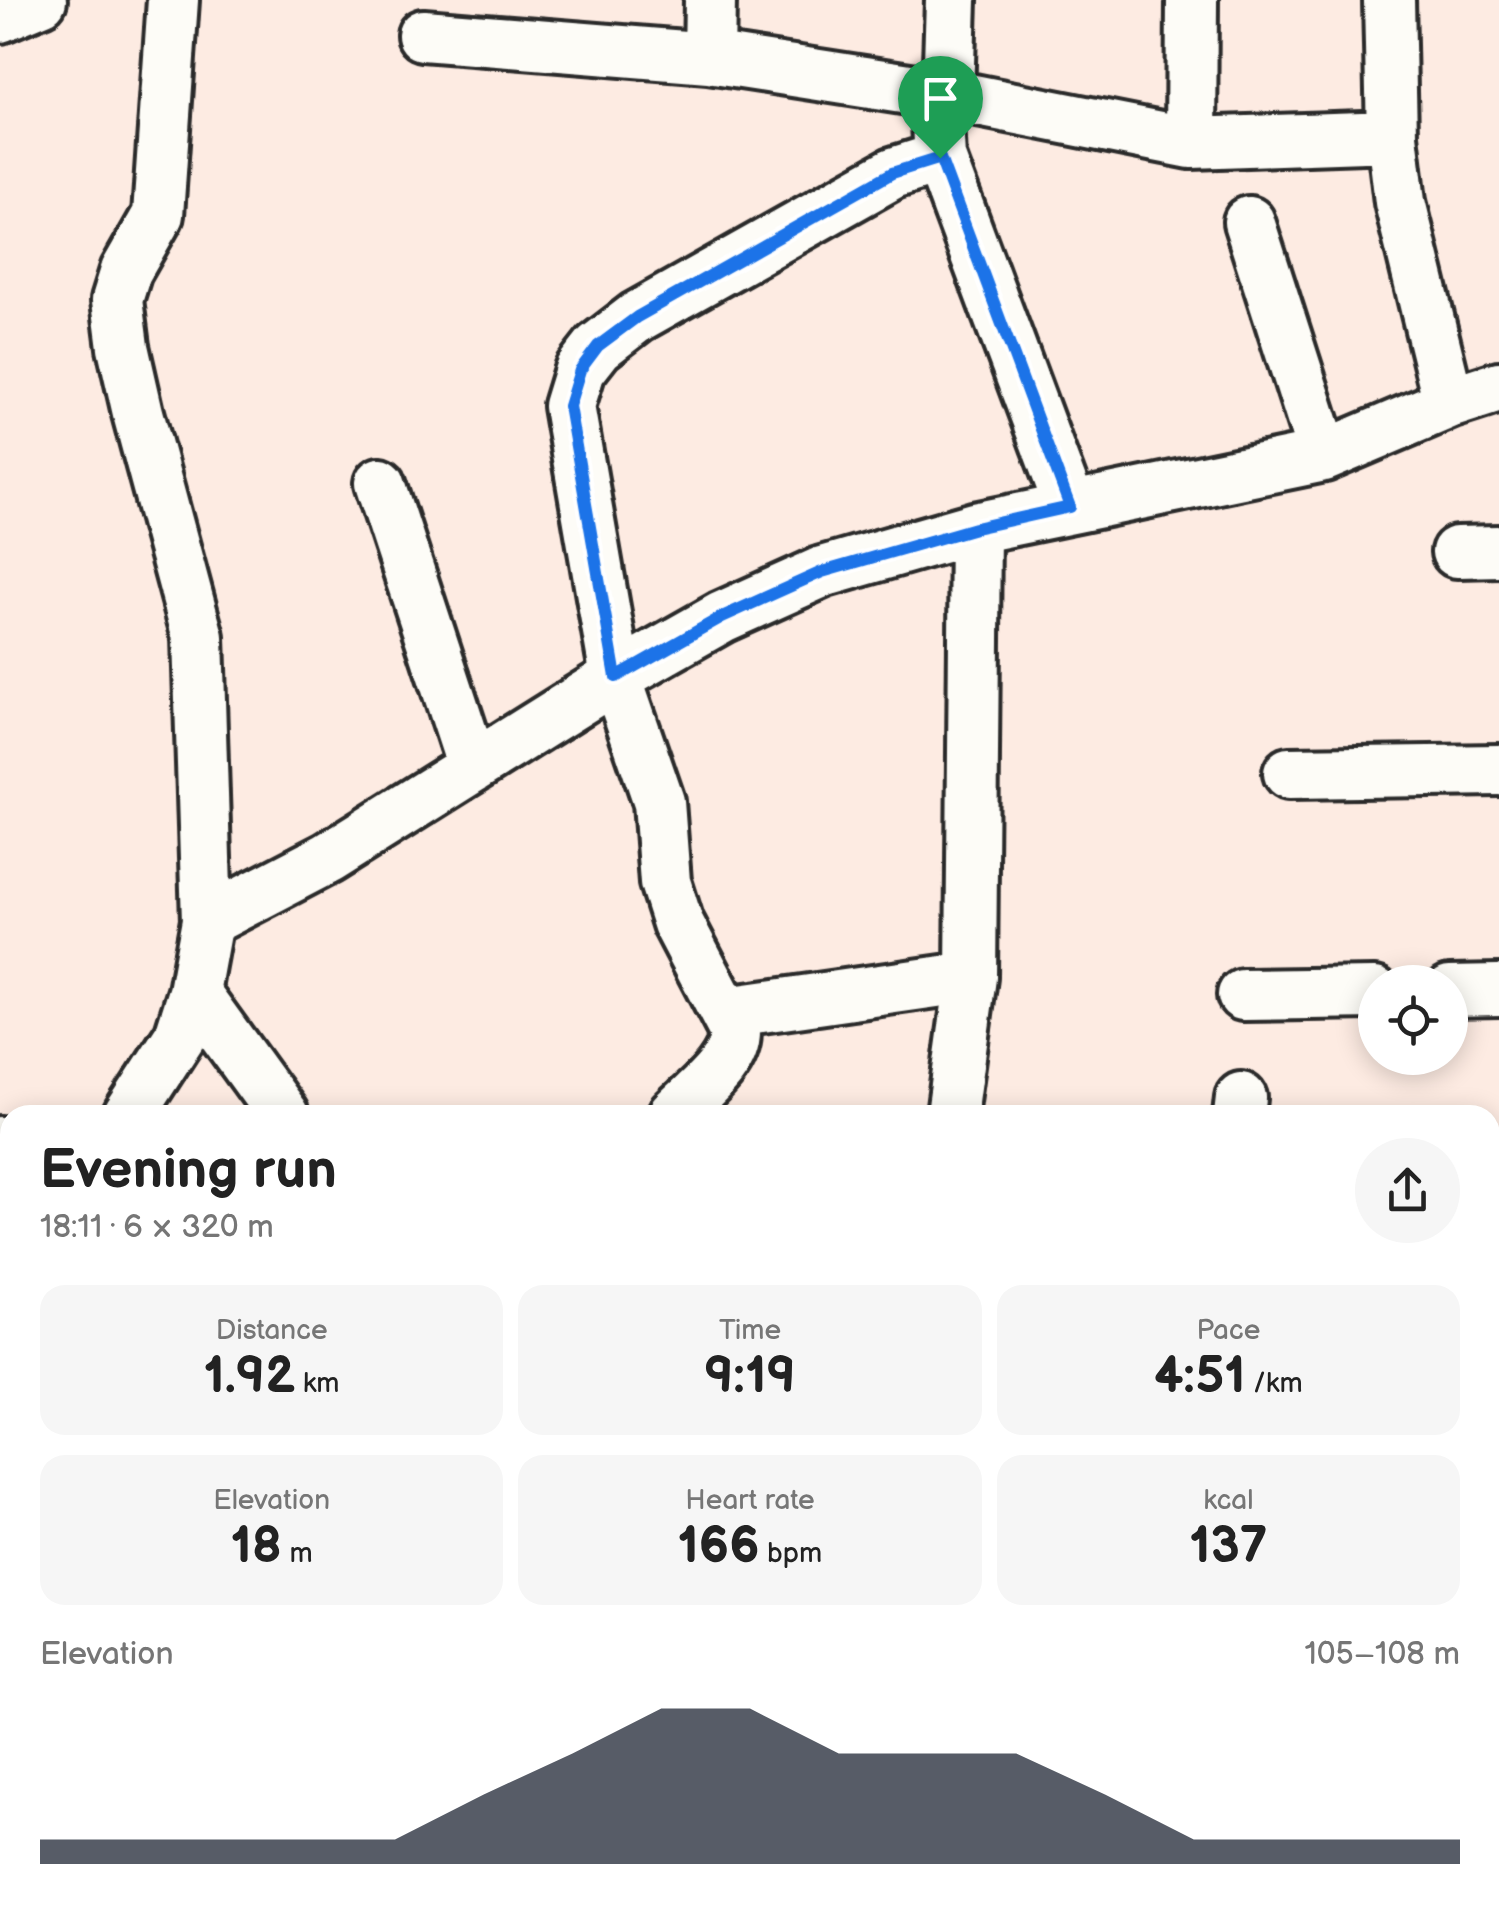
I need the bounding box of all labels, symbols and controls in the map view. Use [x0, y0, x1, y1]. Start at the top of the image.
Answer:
pin [898, 56, 983, 159]
icon: arrive [913, 71, 968, 126]
map controls [1358, 965, 1468, 1075]
button: locate [1358, 965, 1468, 1075]
text: Evening run [40, 1137, 337, 1204]
button: share [1355, 1138, 1460, 1243]
text: 18:11 · 6 × 320 m [40, 1208, 274, 1247]
text: Distance [216, 1314, 328, 1347]
text: Time [719, 1314, 781, 1347]
text: Pace [1196, 1314, 1260, 1347]
text: 1.92 [204, 1347, 295, 1407]
text: 9:19 [704, 1347, 796, 1407]
text: 4:51 [1154, 1347, 1245, 1407]
text: km [295, 1367, 340, 1400]
text: /km [1245, 1367, 1303, 1400]
text: Elevation [213, 1484, 330, 1517]
text: Heart rate [685, 1484, 815, 1517]
text: kcal [1203, 1484, 1253, 1517]
text: 18 [231, 1517, 282, 1577]
text: 166 [678, 1517, 759, 1577]
text: 137 [1189, 1517, 1267, 1577]
text: m [282, 1537, 313, 1570]
text: bpm [759, 1537, 822, 1570]
text: Elevation [40, 1635, 173, 1674]
text: 105–108 m [1304, 1635, 1460, 1674]

